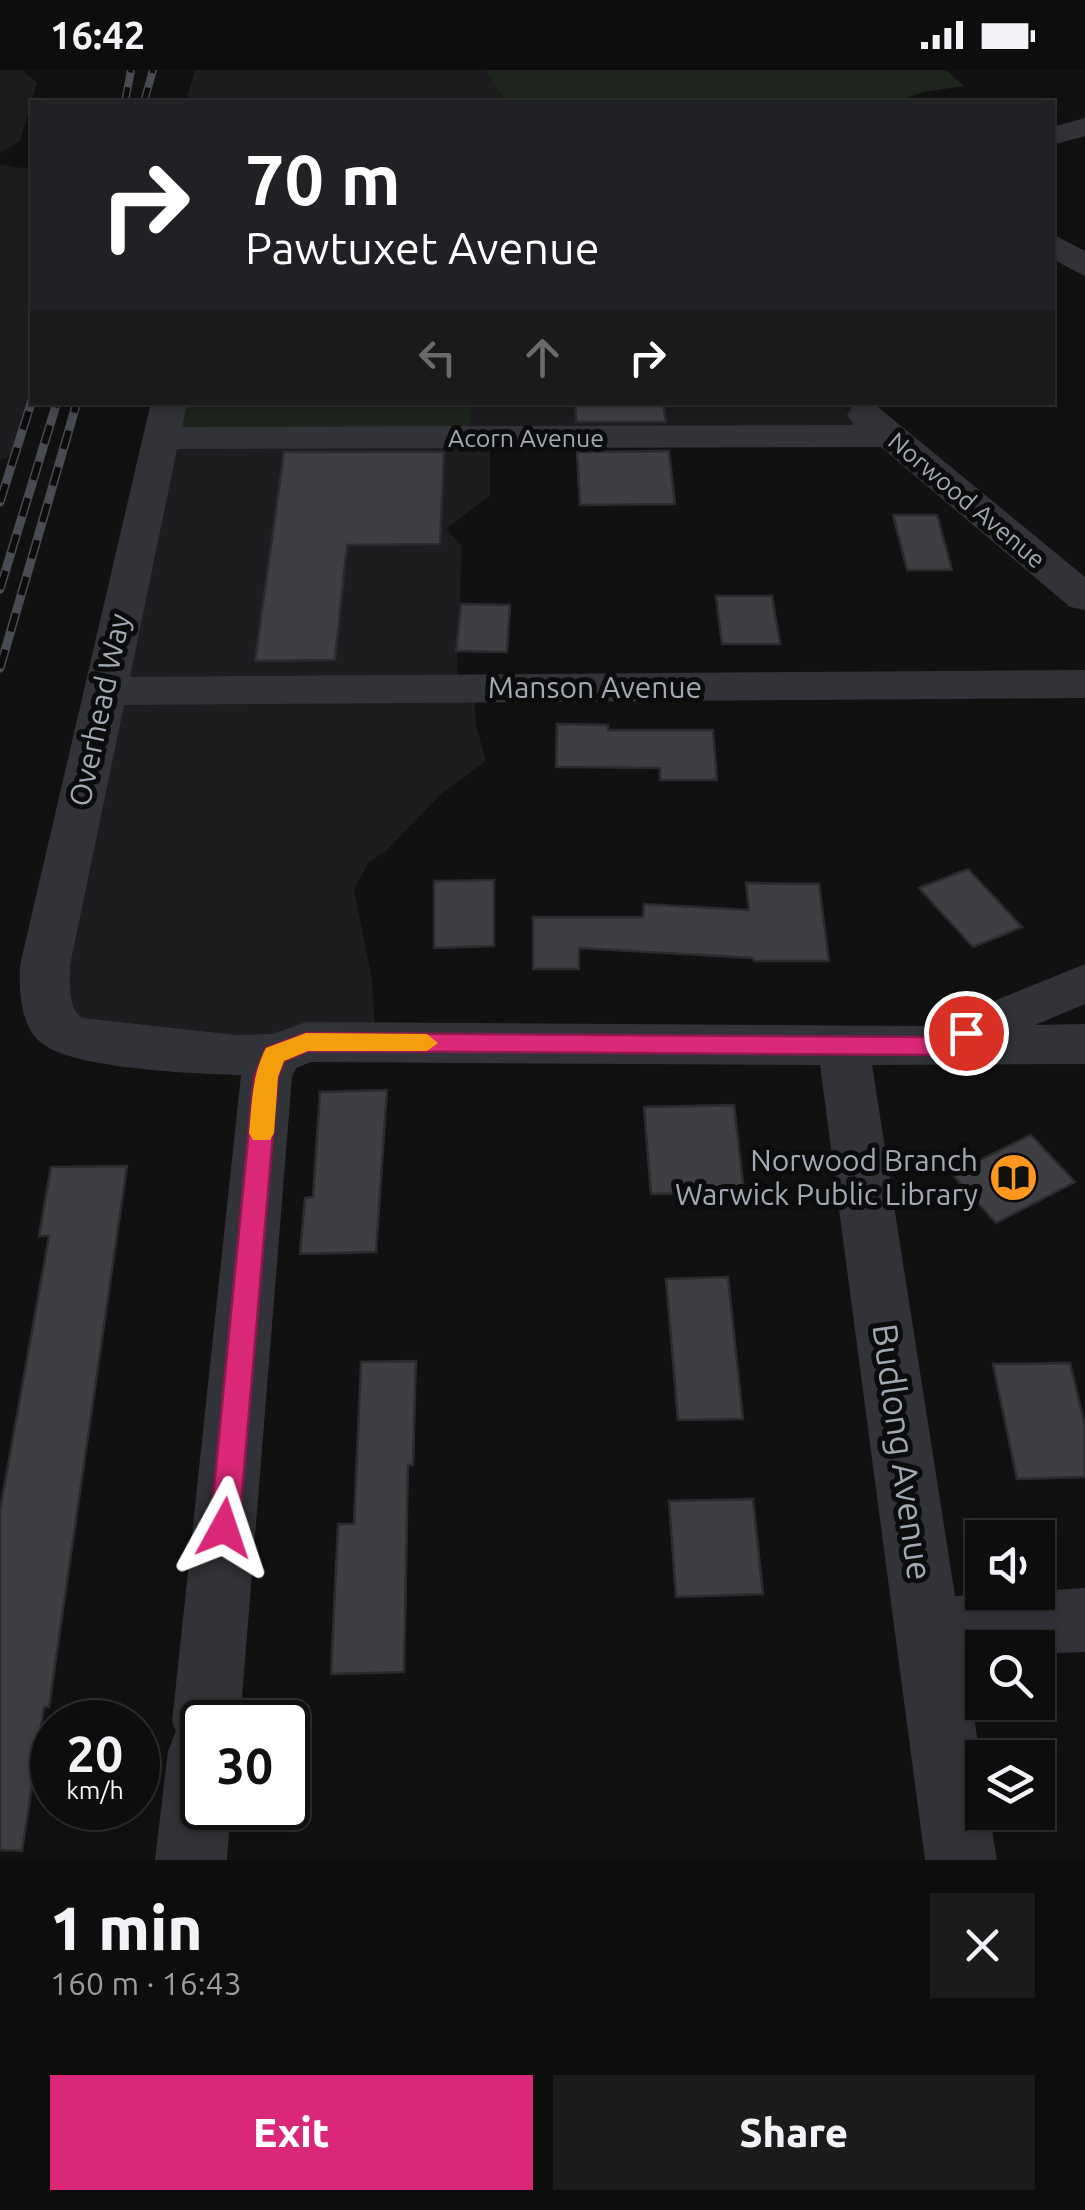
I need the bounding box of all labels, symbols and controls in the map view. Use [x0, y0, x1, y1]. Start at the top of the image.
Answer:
text: 16:42 [50, 14, 145, 56]
icon: right [80, 140, 210, 270]
text: 70 m [245, 140, 401, 218]
text: Pawtuxet Avenue [245, 222, 600, 273]
icon: left [410, 330, 465, 385]
icon: ahead [515, 330, 570, 385]
icon: right [620, 330, 675, 385]
street label: Acorn Avenue [448, 424, 604, 452]
street label: Norwood Avenue [883, 426, 1051, 574]
street label: Overhead Way [62, 610, 136, 809]
street label: Manson Avenue [488, 670, 702, 704]
pin [924, 991, 1009, 1076]
icon: arrive [939, 1006, 994, 1061]
place label: Norwood Branch Warwick Public Library [675, 1143, 978, 1211]
library icon: Norwood Branch Warwick Public Library [987, 1152, 1039, 1204]
street label: Budlong Avenue [865, 1321, 941, 1583]
position arrow [172, 1476, 276, 1580]
map controls [965, 1520, 1055, 1830]
button: sound [965, 1520, 1055, 1610]
button: search [965, 1630, 1055, 1720]
speed limit sign: 30 [180, 1700, 310, 1830]
text: 20 [67, 1725, 123, 1781]
button: layers [965, 1740, 1055, 1830]
text: km/h [66, 1776, 124, 1804]
button: close [930, 1893, 1035, 1998]
text: 1 min [50, 1894, 203, 1961]
text: 160 m · 16:43 [50, 1965, 242, 2001]
button: Exit [50, 2075, 533, 2190]
button: Share [553, 2075, 1035, 2190]

